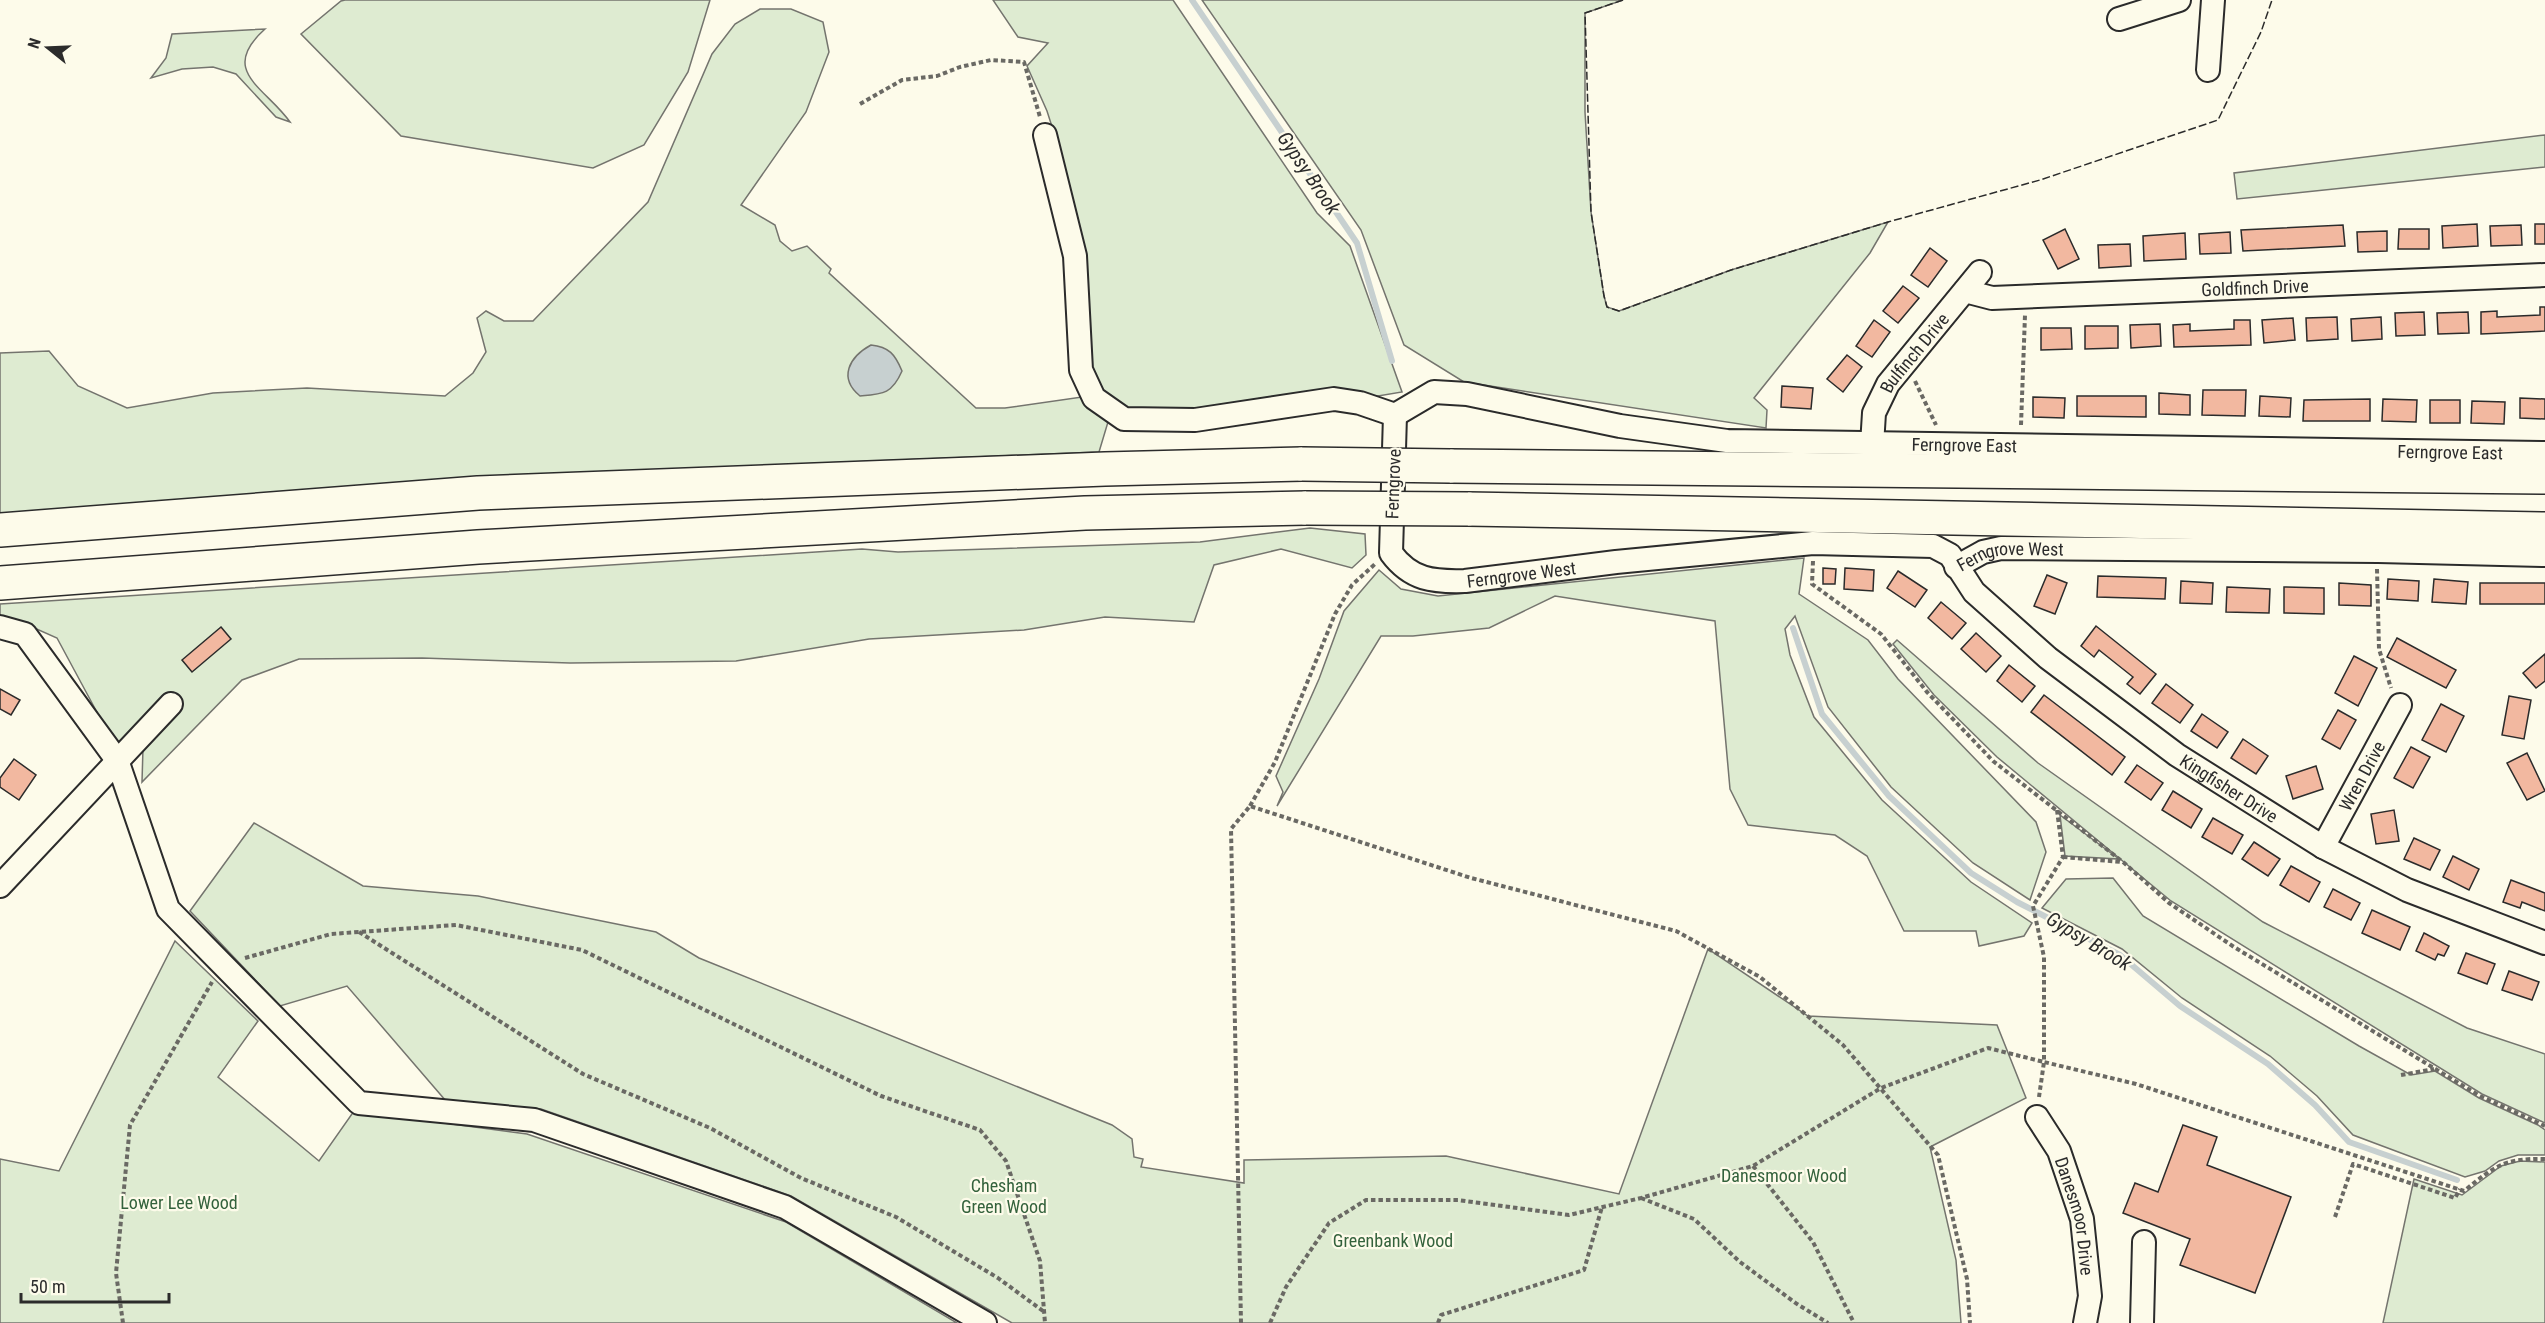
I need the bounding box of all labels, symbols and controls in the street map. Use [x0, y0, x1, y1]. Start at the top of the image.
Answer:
north arrow [18, 18, 78, 78]
text: N [24, 36, 45, 51]
water label: Gypsy Brook [1272, 127, 1346, 220]
street label: Goldfinch Drive [2201, 274, 2309, 300]
street label: Bulfinch Drive [1875, 308, 1953, 396]
street label: Ferngrove East [1911, 433, 2017, 456]
street label: Ferngrove East [2397, 440, 2503, 463]
street label: Ferngrove [1381, 449, 1405, 519]
street label: Ferngrove West [1953, 537, 2064, 575]
street label: Ferngrove West [1465, 557, 1577, 591]
street label: Wren Drive [2334, 737, 2389, 814]
street label: Kingfisher Drive [2176, 749, 2282, 826]
water label: Gypsy Brook [2042, 906, 2137, 976]
street label: Danesmoor Drive [2051, 1154, 2098, 1276]
park label: Danesmoor Wood [1721, 1165, 1847, 1186]
park label: Chesham Green Wood [961, 1175, 1047, 1217]
park label: Lower Lee Wood [120, 1192, 238, 1213]
park label: Greenbank Wood [1333, 1230, 1453, 1251]
scale bar [21, 1266, 170, 1304]
text: 50 m [30, 1276, 65, 1297]

